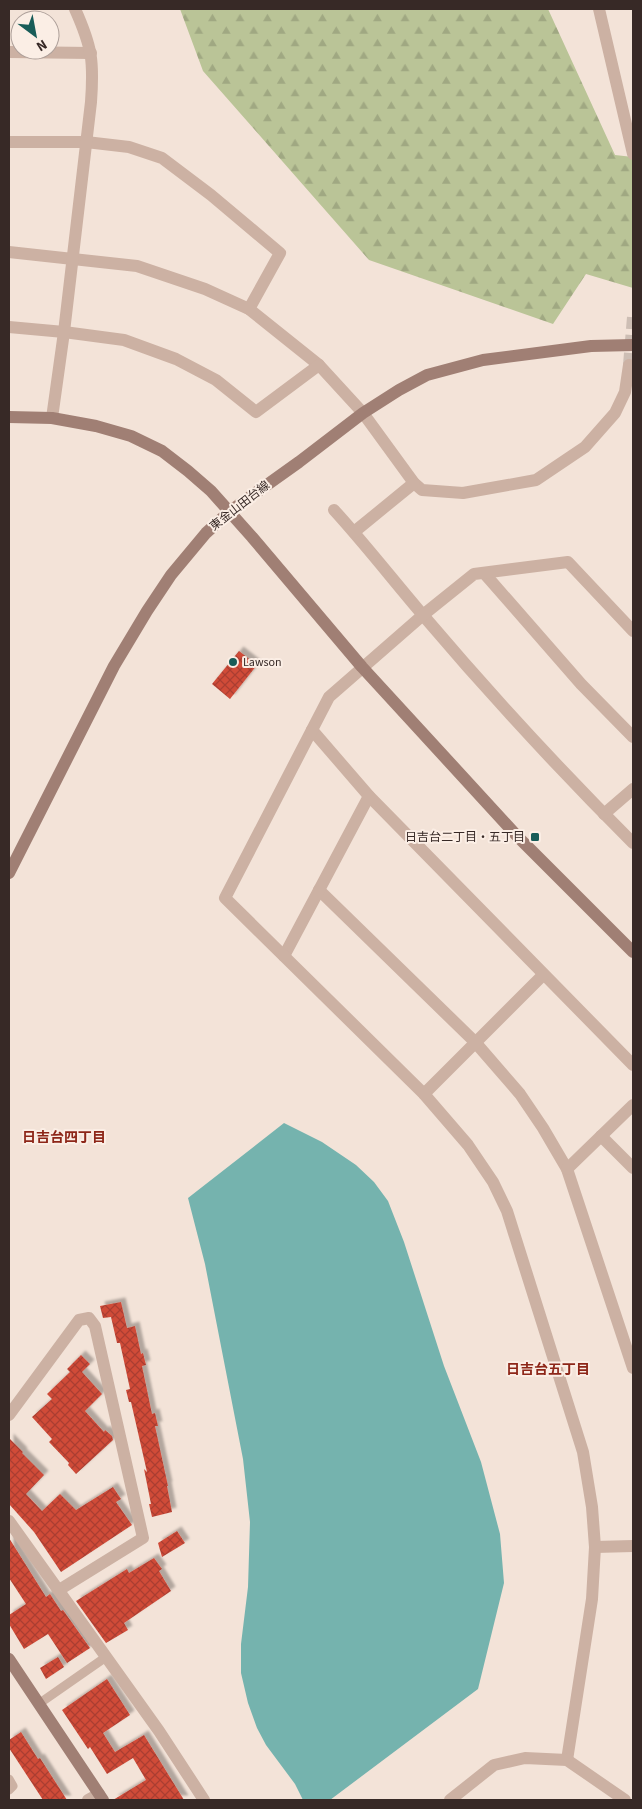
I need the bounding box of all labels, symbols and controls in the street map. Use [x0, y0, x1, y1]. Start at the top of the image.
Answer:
north arrow [10, 10, 60, 60]
text: N [32, 34, 51, 56]
street label: 東金山田台線 [206, 477, 274, 535]
place label: Lawson [243, 654, 282, 671]
marker: Lawson [227, 656, 239, 668]
place label: 日吉台二丁目・五丁目 [405, 829, 525, 846]
marker: 日吉台二丁目・五丁目 [529, 831, 541, 843]
district label: 日吉台四丁目 [22, 1128, 106, 1148]
district label: 日吉台五丁目 [506, 1360, 590, 1380]

